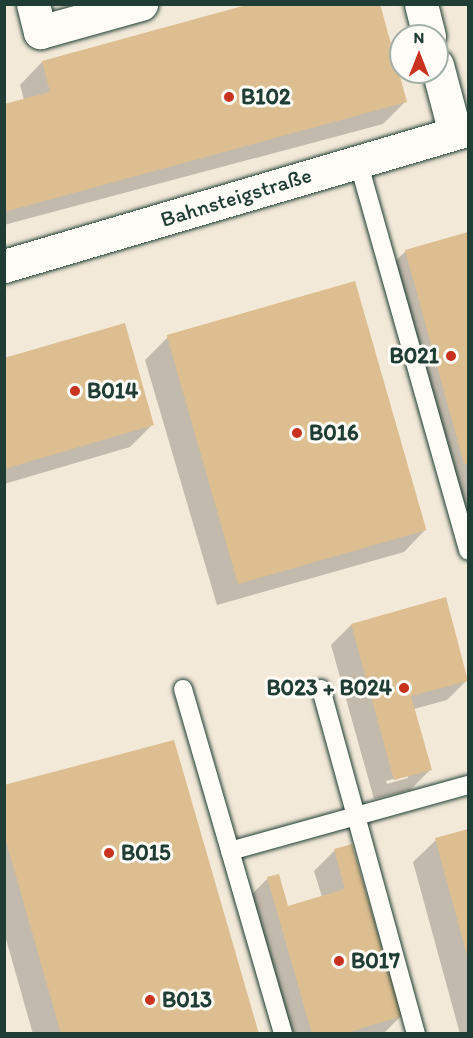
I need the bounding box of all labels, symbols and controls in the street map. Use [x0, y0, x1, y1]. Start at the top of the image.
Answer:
north arrow [389, 24, 449, 84]
text: N [414, 28, 424, 47]
place label: B102 [241, 84, 291, 110]
marker: B102 [222, 90, 236, 104]
street label: Bahnsteigstraße [157, 162, 315, 232]
place label: B021 [389, 343, 439, 369]
marker: B021 [444, 349, 458, 363]
place label: B014 [87, 378, 138, 404]
marker: B014 [68, 384, 82, 398]
place label: B016 [309, 420, 359, 446]
marker: B016 [290, 426, 304, 440]
place label: B023 + B024 [266, 675, 392, 701]
marker: B023 + B024 [397, 681, 411, 695]
place label: B015 [121, 840, 171, 866]
marker: B015 [102, 846, 116, 860]
place label: B017 [351, 948, 400, 974]
marker: B017 [332, 954, 346, 968]
place label: B013 [162, 987, 212, 1013]
marker: B013 [143, 993, 157, 1007]

